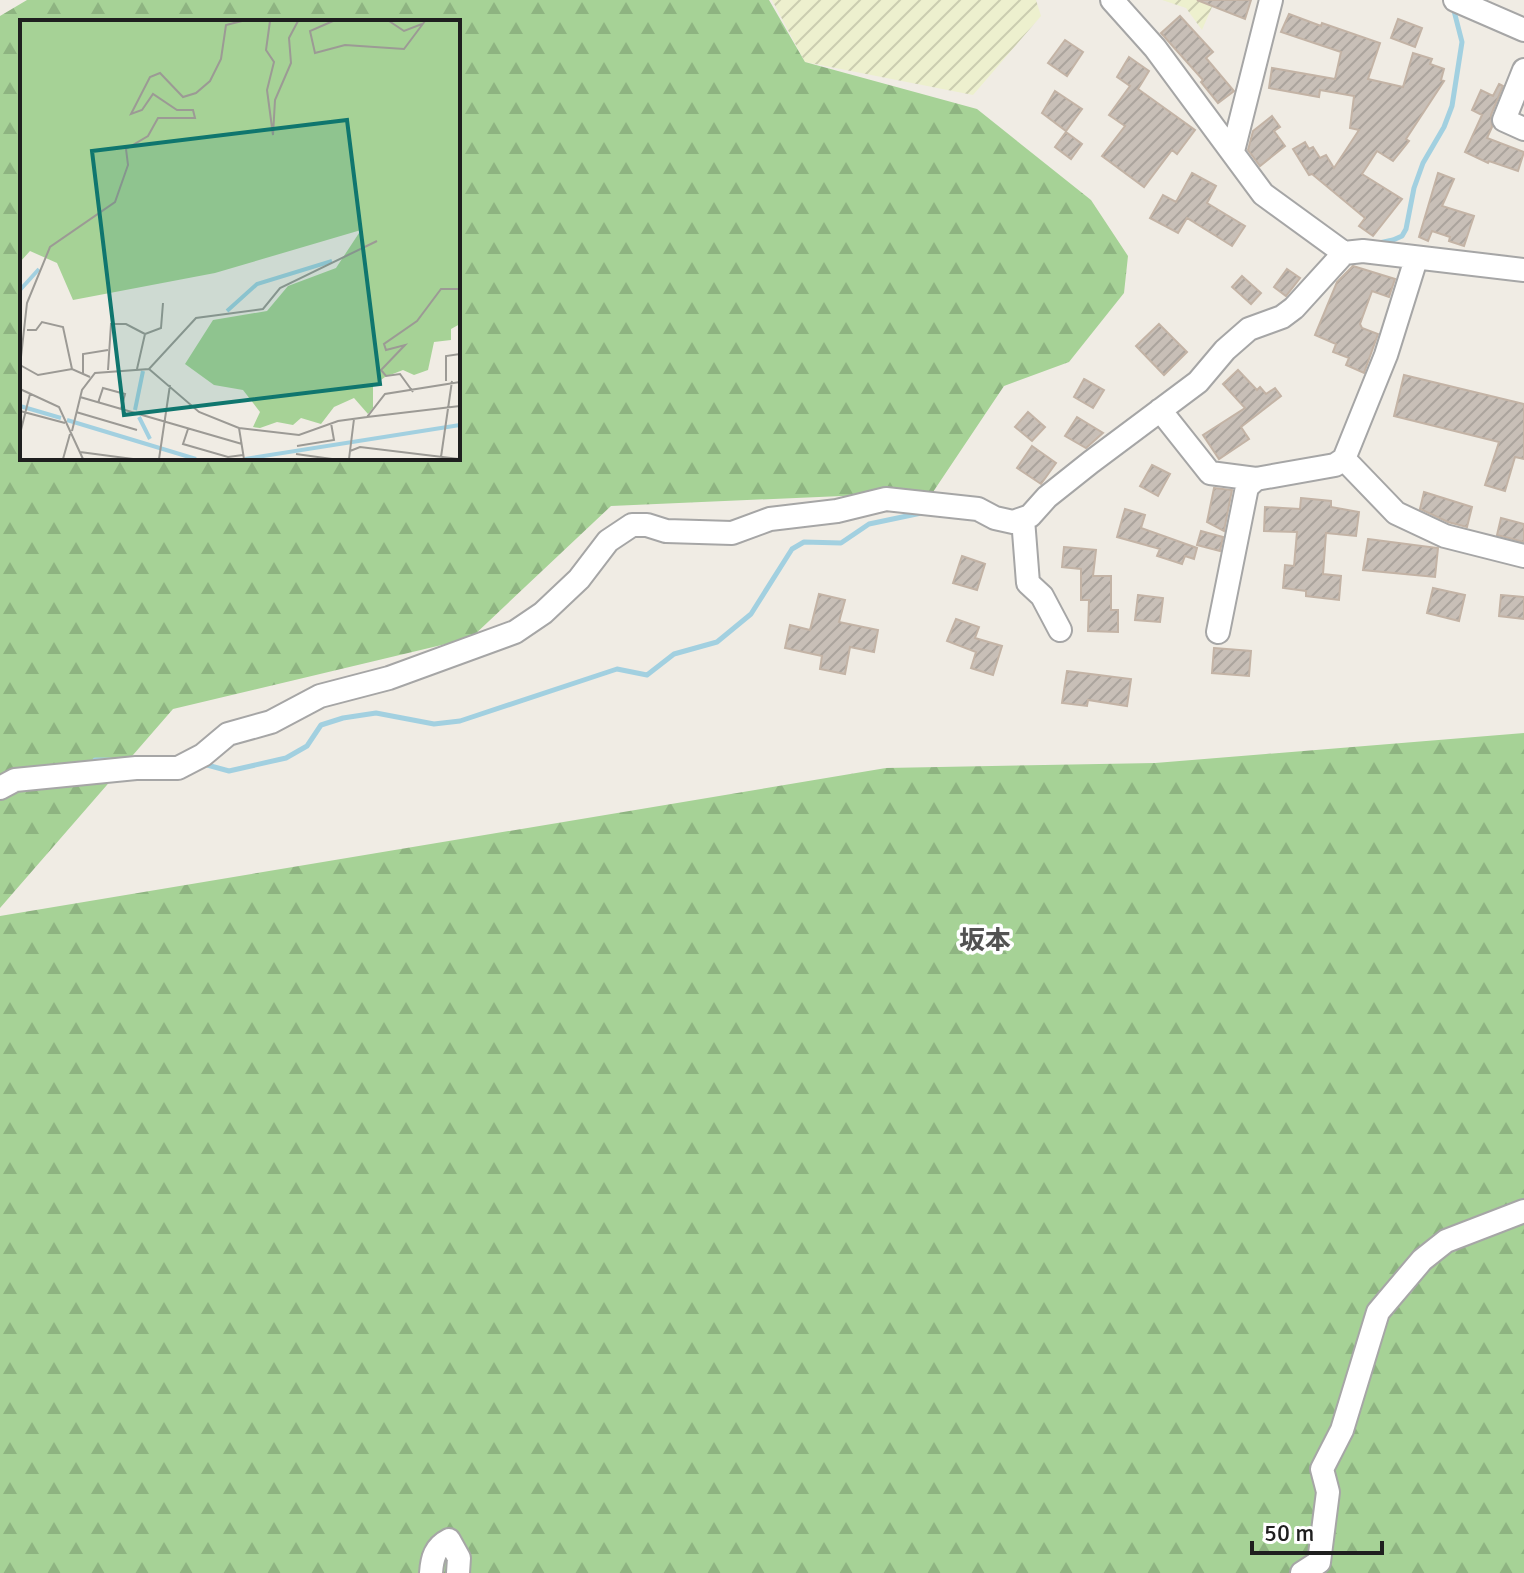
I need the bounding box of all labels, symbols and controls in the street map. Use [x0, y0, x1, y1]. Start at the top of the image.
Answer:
inset map [20, 20, 460, 460]
district label: 坂本 [959, 925, 1011, 957]
scale bar [1252, 1505, 1382, 1555]
text: 50 m [1264, 1518, 1314, 1548]

